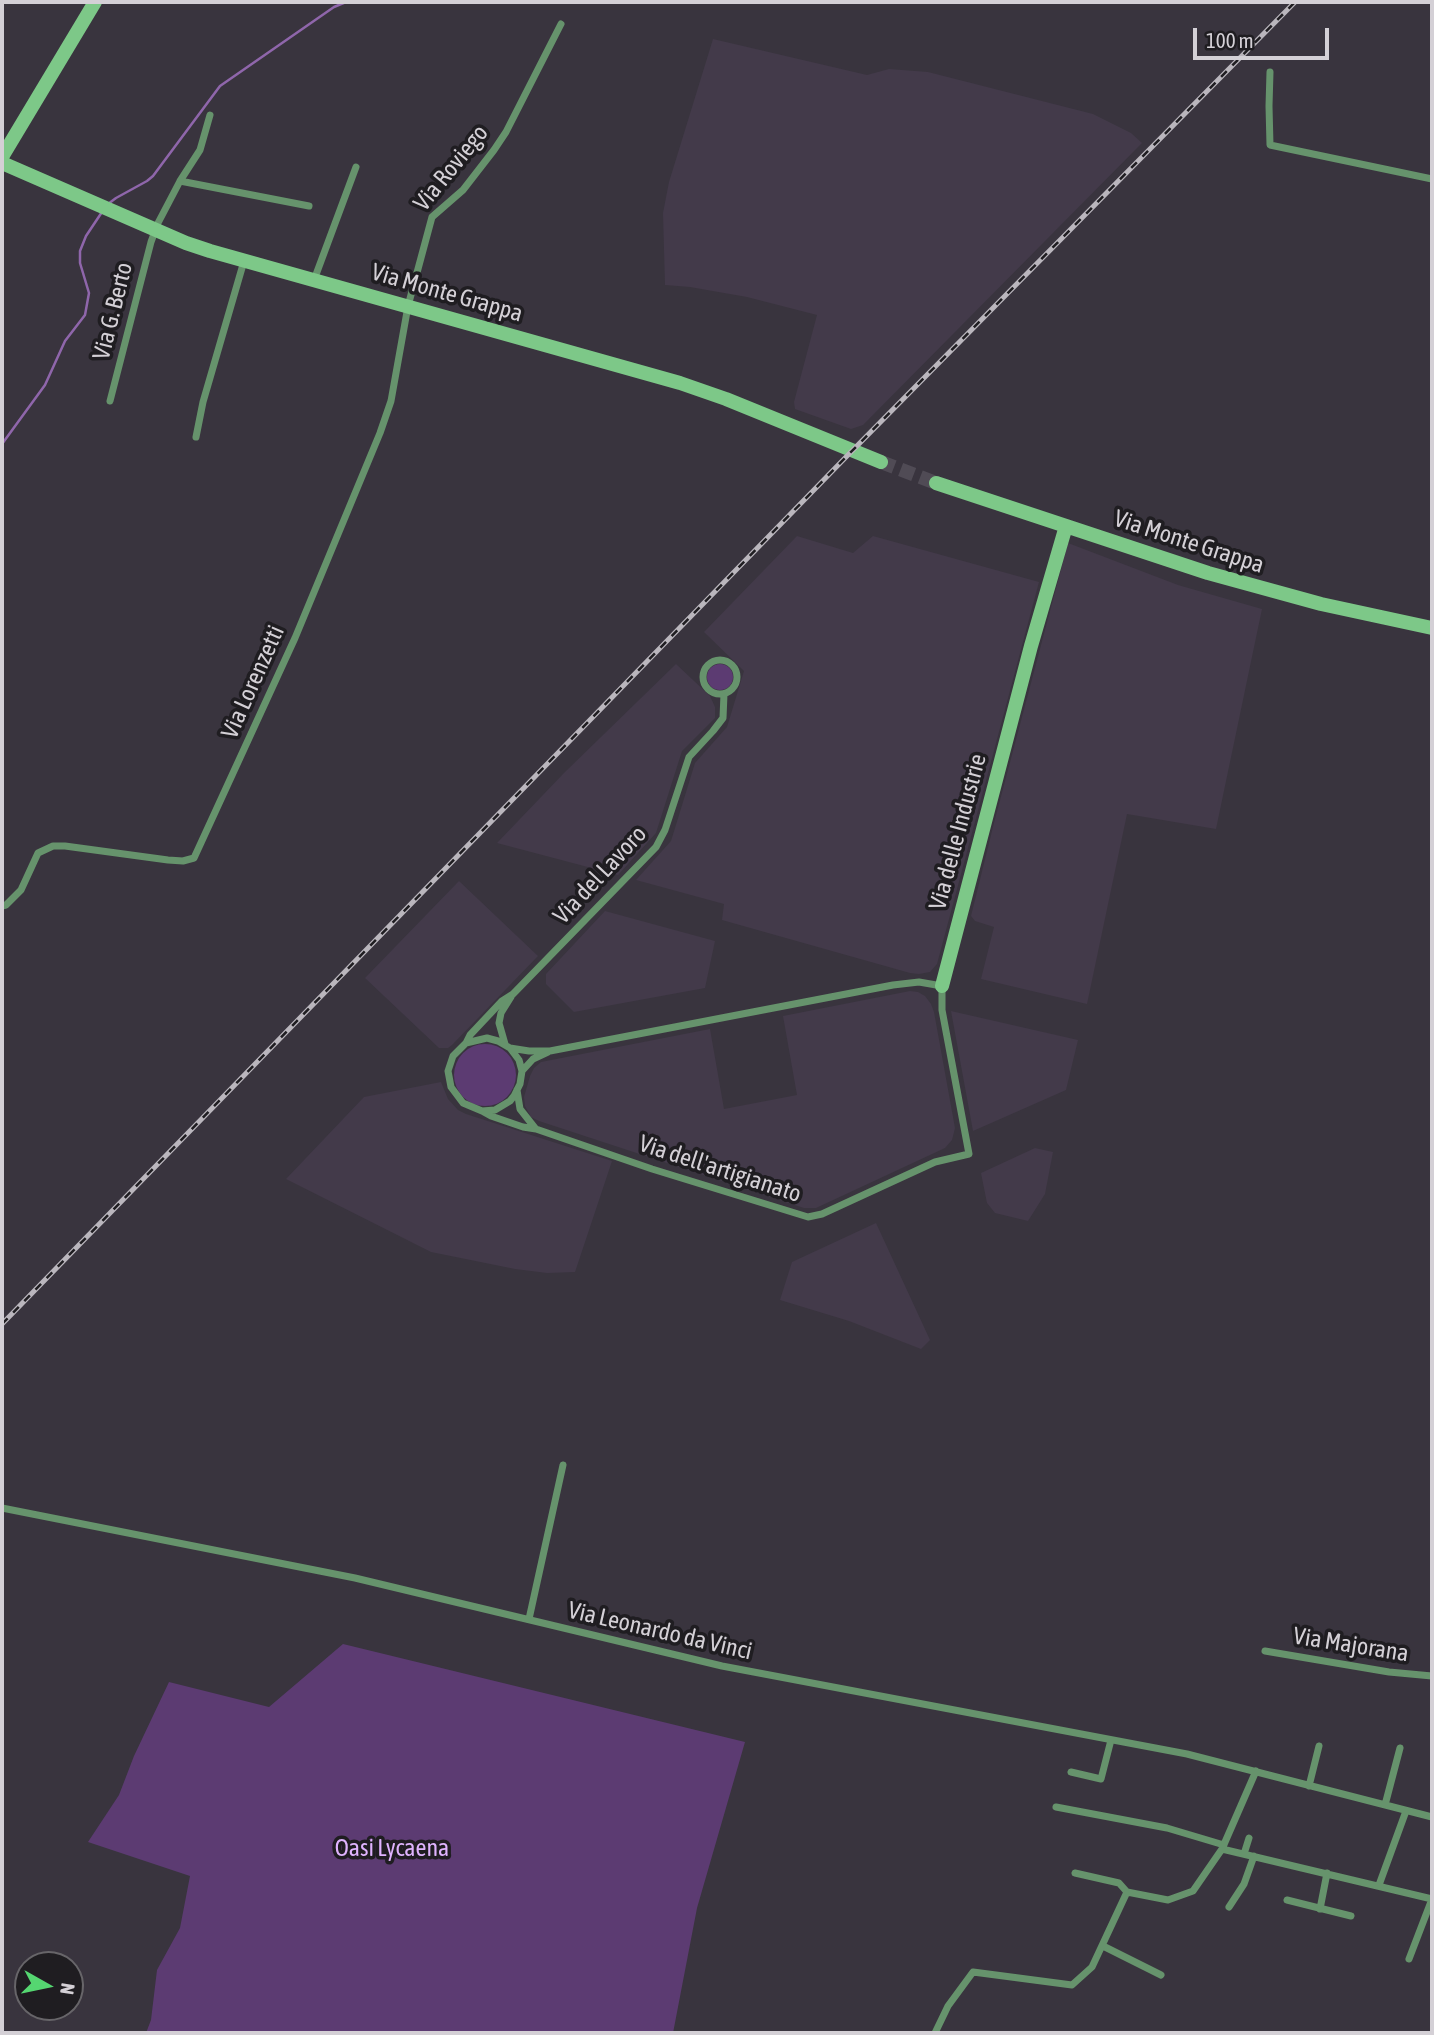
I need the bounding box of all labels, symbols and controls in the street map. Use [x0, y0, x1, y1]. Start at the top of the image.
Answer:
scale bar [1196, 14, 1332, 58]
text: 100 m [1206, 28, 1254, 52]
street label: Via Roviego [408, 119, 494, 217]
street label: Via Monte Grappa [368, 258, 526, 328]
street label: Via G. Berto [87, 259, 139, 363]
street label: Via Monte Grappa [1110, 504, 1268, 580]
street label: Via Lorenzetti [215, 621, 291, 743]
street label: Via delle Industrie [923, 751, 993, 913]
street label: Via del Lavoro [547, 820, 653, 930]
street label: Via dell'artigianato [635, 1129, 805, 1209]
street label: Via Leonardo da Vinci [565, 1596, 755, 1666]
street label: Via Majorana [1291, 1622, 1411, 1668]
park label: Oasi Lycaena [335, 1834, 449, 1862]
north arrow [14, 1951, 84, 2021]
text: N [56, 1982, 80, 1996]

